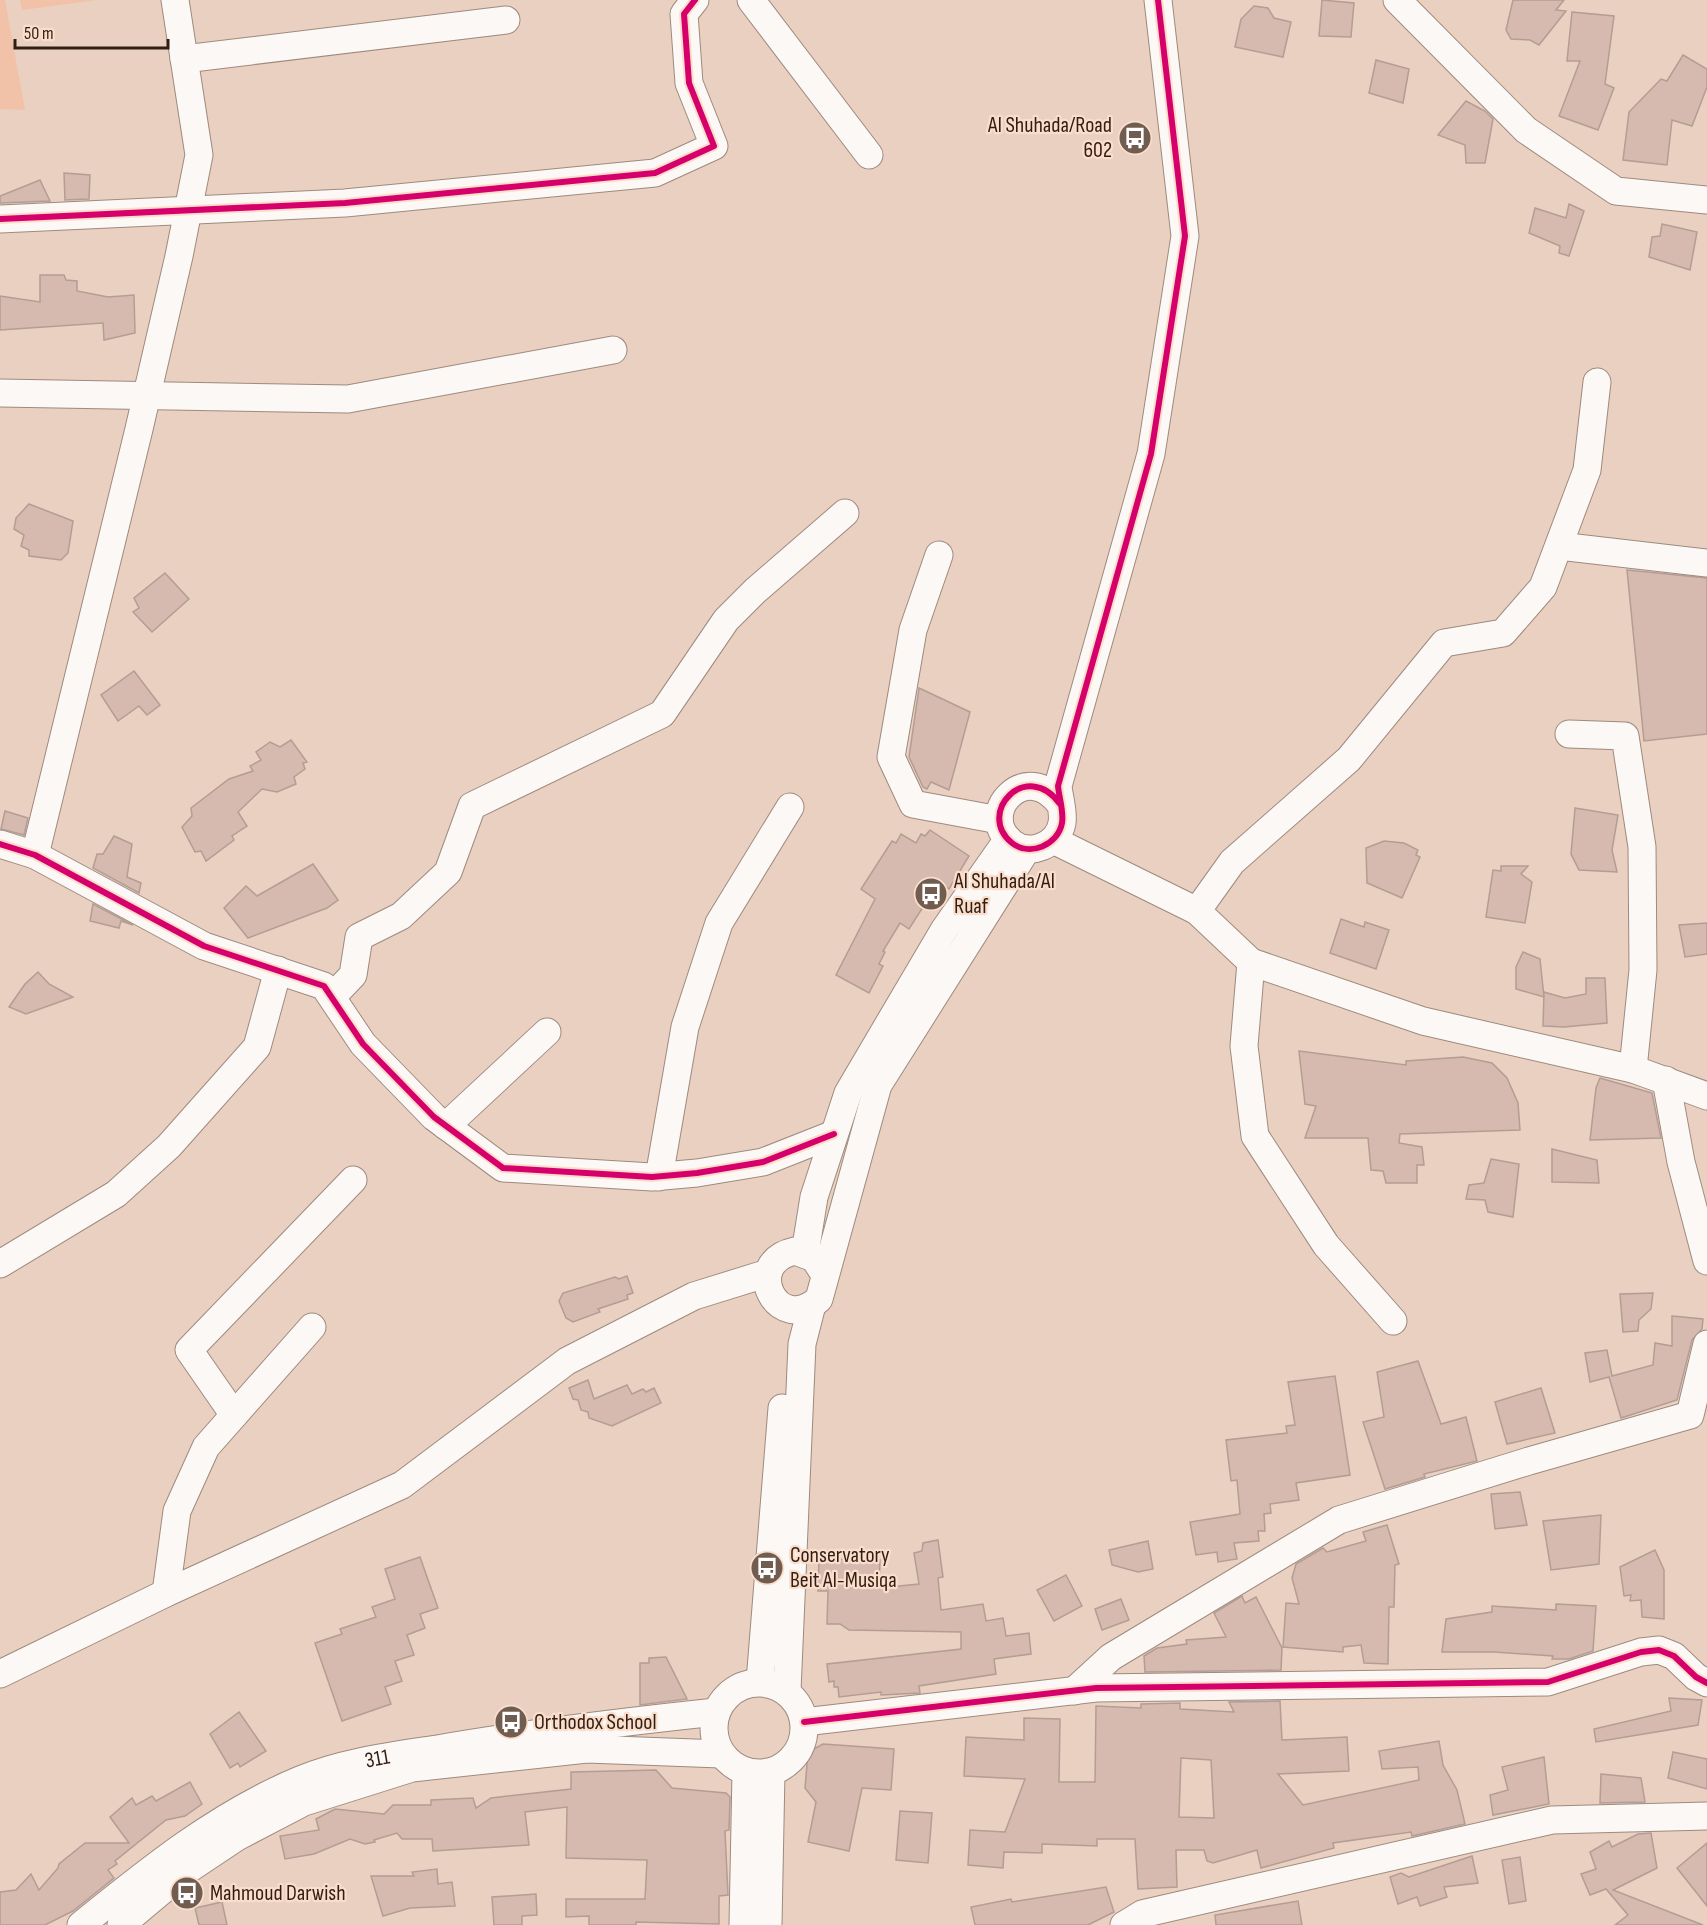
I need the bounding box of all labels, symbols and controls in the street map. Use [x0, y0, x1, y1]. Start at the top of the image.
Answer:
scale bar [15, 12, 168, 50]
text: 50 m [24, 23, 54, 44]
place label: Al Shuhada/Road 602 [987, 112, 1112, 164]
bus stop icon: Al Shuhada/Road 602 [1117, 120, 1153, 156]
place label: Al Shuhada/Al Ruaf [953, 868, 1055, 920]
bus stop icon: Al Shuhada/Al Ruaf [913, 876, 949, 912]
place label: Conservatory Beit Al-Musiqa [790, 1542, 897, 1594]
bus stop icon: Conservatory Beit Al-Musiqa [749, 1550, 785, 1586]
bus stop icon: Orthodox School [493, 1704, 529, 1740]
place label: Orthodox School [534, 1709, 657, 1736]
street label: 311 [363, 1743, 392, 1774]
bus stop icon: Mahmoud Darwish [169, 1875, 205, 1911]
place label: Mahmoud Darwish [210, 1880, 346, 1907]

